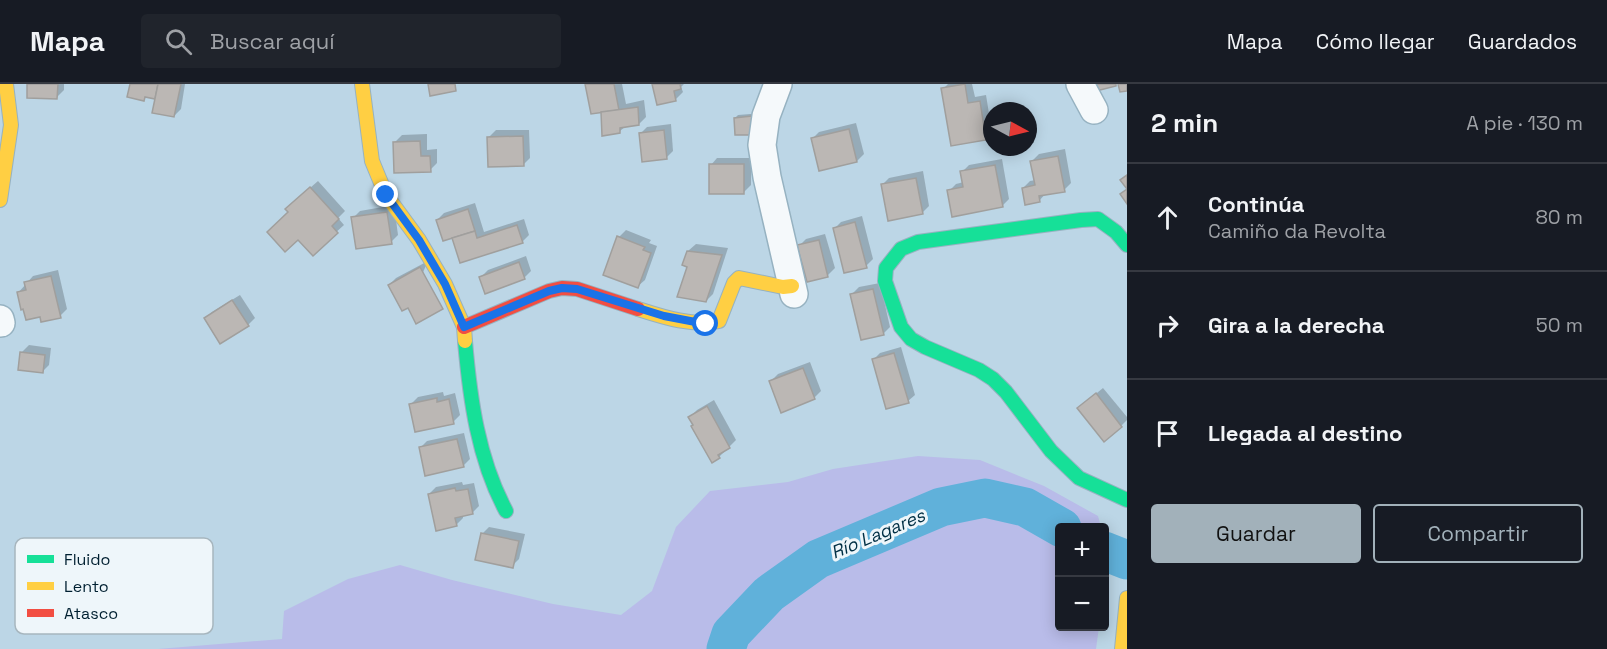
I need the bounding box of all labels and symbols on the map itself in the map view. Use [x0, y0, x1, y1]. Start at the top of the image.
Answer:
north arrow [983, 102, 1037, 156]
route end [372, 181, 398, 207]
route start [692, 310, 718, 336]
water label: Río Lagares [827, 503, 929, 564]
legend [15, 538, 213, 634]
text: Fluido [64, 549, 110, 570]
text: Lento [64, 576, 109, 597]
text: Atasco [64, 603, 118, 624]

